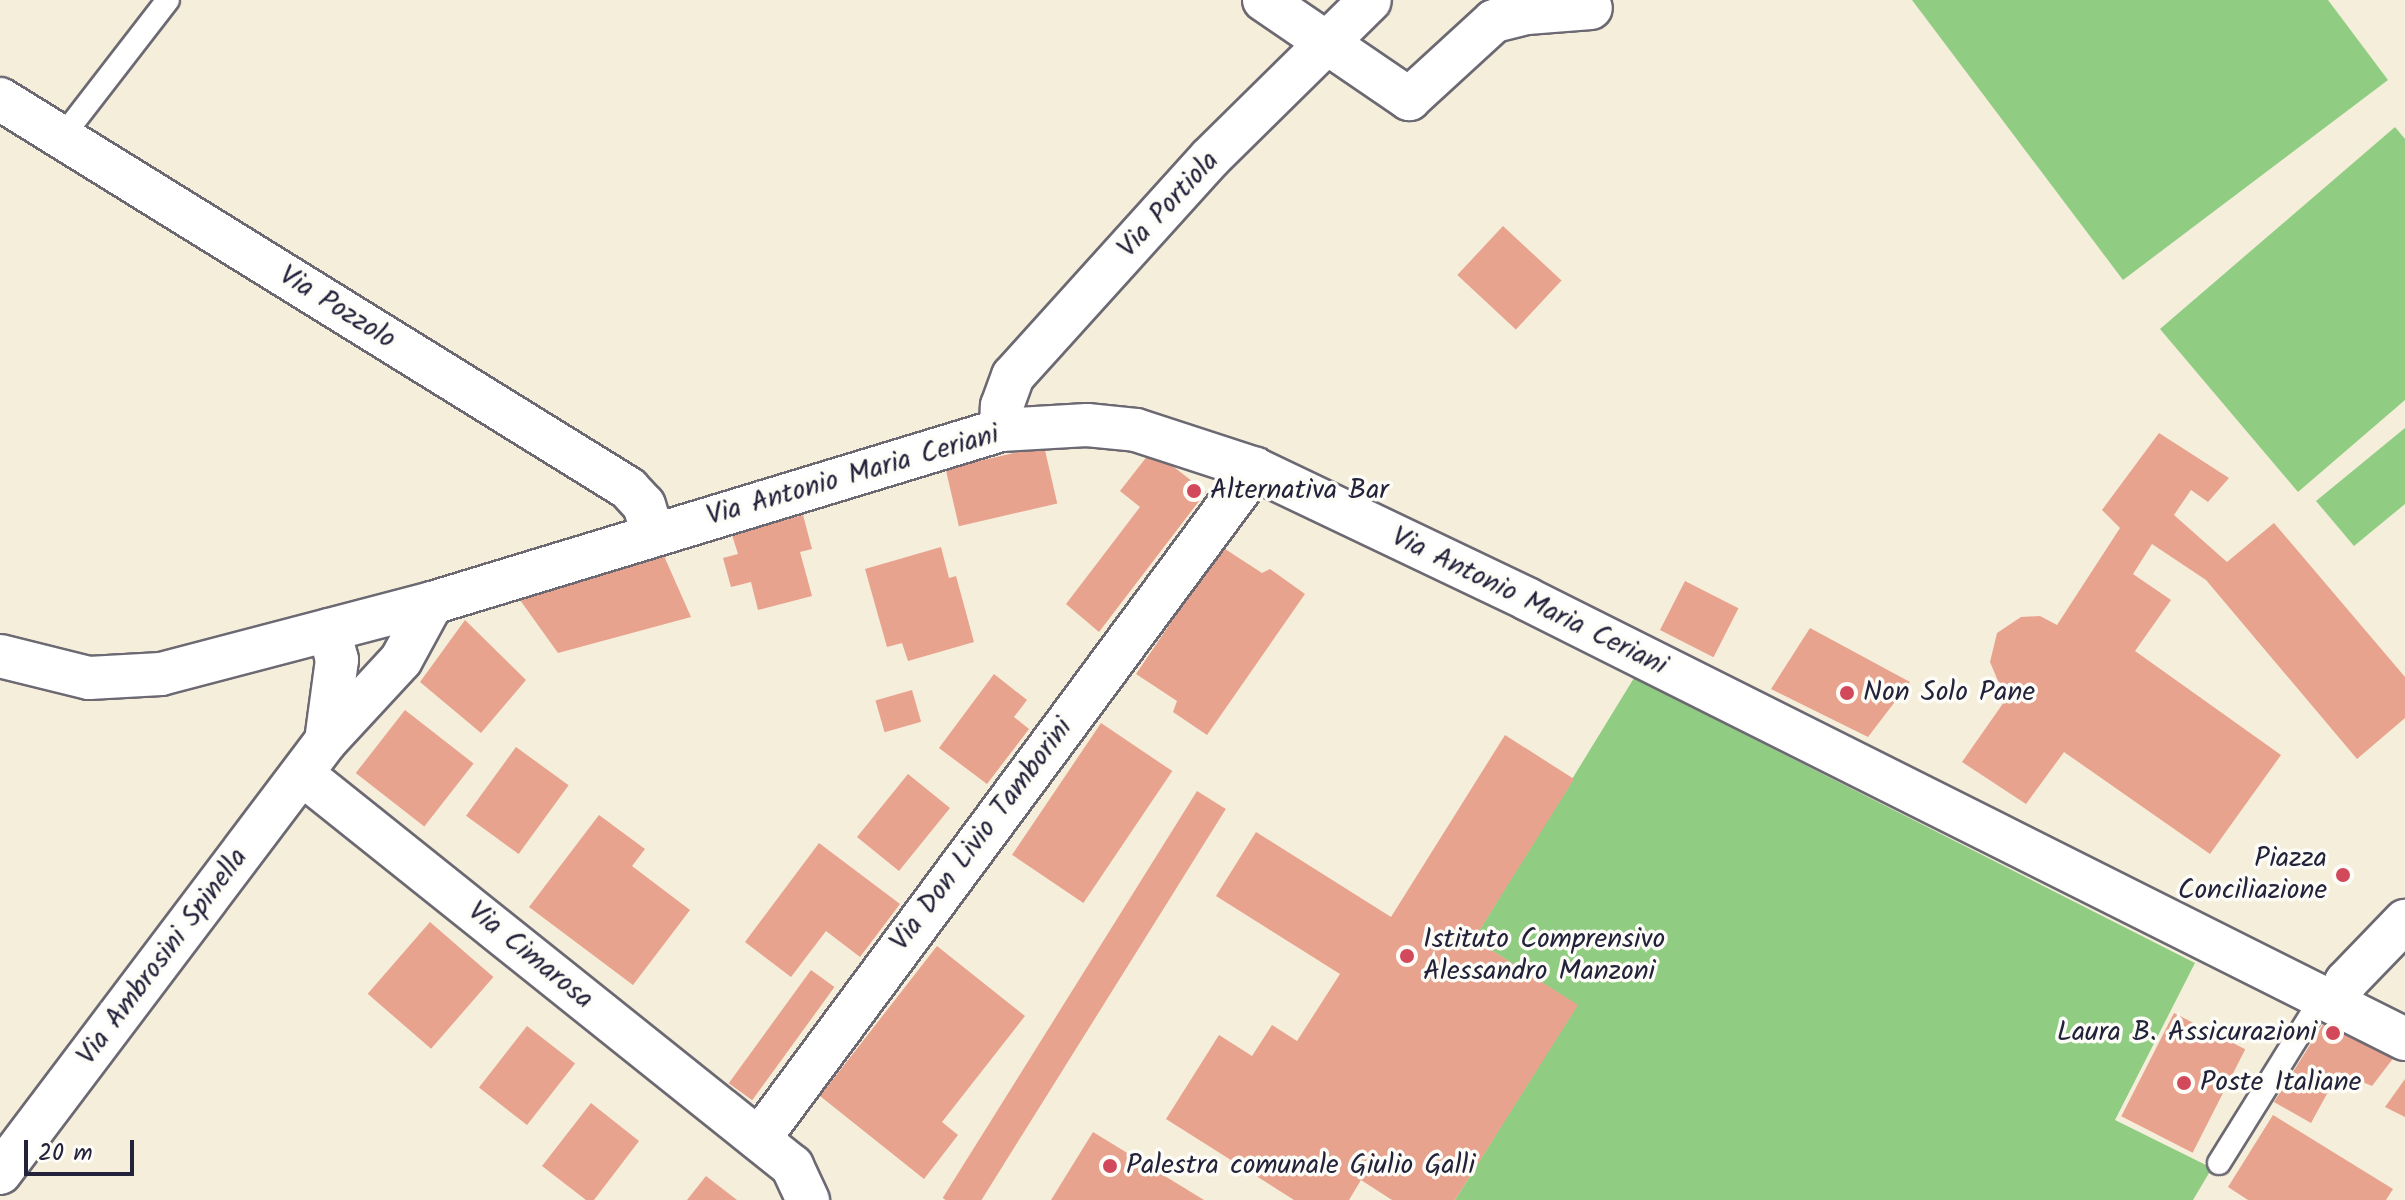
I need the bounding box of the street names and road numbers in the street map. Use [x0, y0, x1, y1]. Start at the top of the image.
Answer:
street label: Via Portiola [1111, 145, 1227, 265]
street label: Via Pozzolo [273, 259, 401, 357]
street label: Via Antonio Maria Ceriani [703, 418, 1003, 534]
street label: Via Antonio Maria Ceriani [1386, 521, 1672, 683]
street label: Via Don Livio Tamborini [884, 712, 1080, 958]
street label: Via Ambrosini Spinella [71, 842, 255, 1072]
street label: Via Cimarosa [460, 895, 600, 1017]

